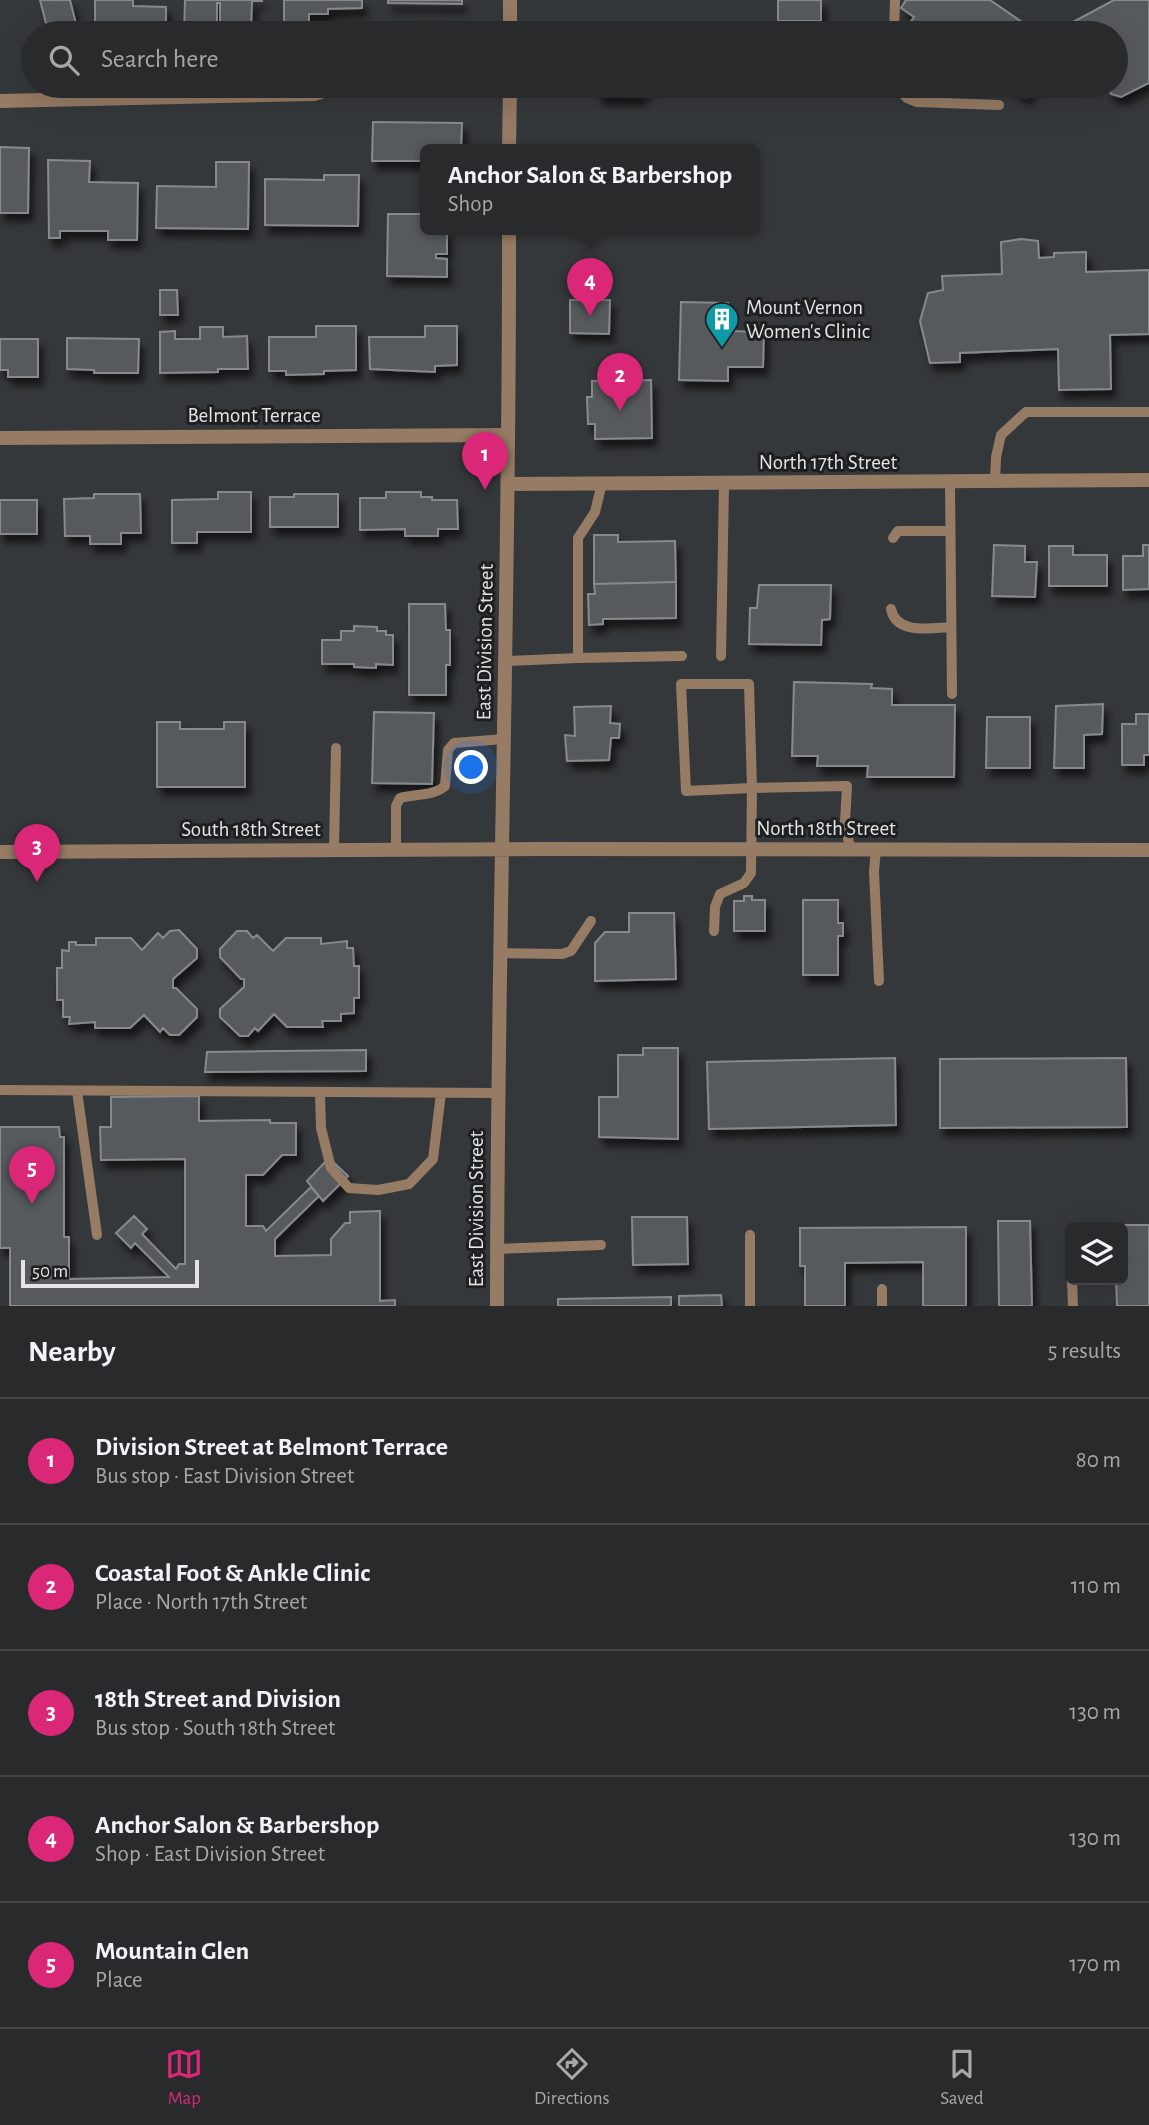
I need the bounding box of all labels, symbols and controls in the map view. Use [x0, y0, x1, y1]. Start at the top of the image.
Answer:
search box [21, 21, 1128, 98]
icon: search [45, 41, 83, 79]
text: Search here [101, 46, 219, 72]
popup [420, 144, 760, 235]
text: Anchor Salon & Barbershop [448, 162, 732, 188]
text: Shop [448, 193, 493, 216]
pin: 4 [567, 258, 613, 316]
place label: Mount Vernon Women's Clinic [746, 297, 870, 342]
building icon: Mount Vernon Women's Clinic [703, 300, 741, 349]
pin: 2 [597, 353, 643, 411]
street label: Belmont Terrace [187, 405, 321, 426]
pin: 1 [462, 432, 508, 490]
street label: North 17th Street [759, 452, 897, 473]
street label: East Division Street [473, 563, 497, 720]
your location [454, 750, 488, 784]
street label: North 18th Street [756, 818, 896, 839]
street label: South 18th Street [181, 819, 321, 840]
pin: 3 [14, 824, 60, 882]
street label: East Division Street [466, 1130, 487, 1287]
pin: 5 [9, 1146, 55, 1204]
map controls [1065, 1222, 1128, 1285]
button: layers [1065, 1222, 1128, 1285]
scale bar [21, 1257, 200, 1289]
text: 50 m [32, 1262, 68, 1281]
text: Nearby [28, 1337, 116, 1367]
text: 5 results [1048, 1340, 1121, 1363]
text: Division Street at Belmont Terrace [95, 1434, 448, 1460]
text: 1 [47, 1449, 55, 1472]
text: 80 m [1076, 1449, 1121, 1472]
text: Bus stop · East Division Street [95, 1465, 354, 1488]
text: Coastal Foot & Ankle Clinic [95, 1560, 370, 1586]
text: 2 [46, 1575, 56, 1598]
text: 110 m [1071, 1575, 1121, 1598]
text: Place · North 17th Street [95, 1591, 307, 1614]
text: 18th Street and Division [95, 1686, 341, 1712]
text: 3 [46, 1701, 56, 1724]
text: 130 m [1069, 1701, 1121, 1724]
text: Bus stop · South 18th Street [95, 1717, 335, 1740]
text: Anchor Salon & Barbershop [95, 1812, 380, 1838]
text: 4 [45, 1827, 57, 1850]
text: 130 m [1069, 1827, 1121, 1850]
text: Shop · East Division Street [95, 1843, 325, 1866]
text: Mountain Glen [95, 1938, 249, 1964]
text: 5 [46, 1953, 56, 1976]
text: 170 m [1069, 1953, 1121, 1976]
text: Place [95, 1969, 143, 1992]
tab: Map [165, 2045, 203, 2110]
tab: Directions [534, 2045, 610, 2110]
tab: Saved [940, 2045, 984, 2110]

